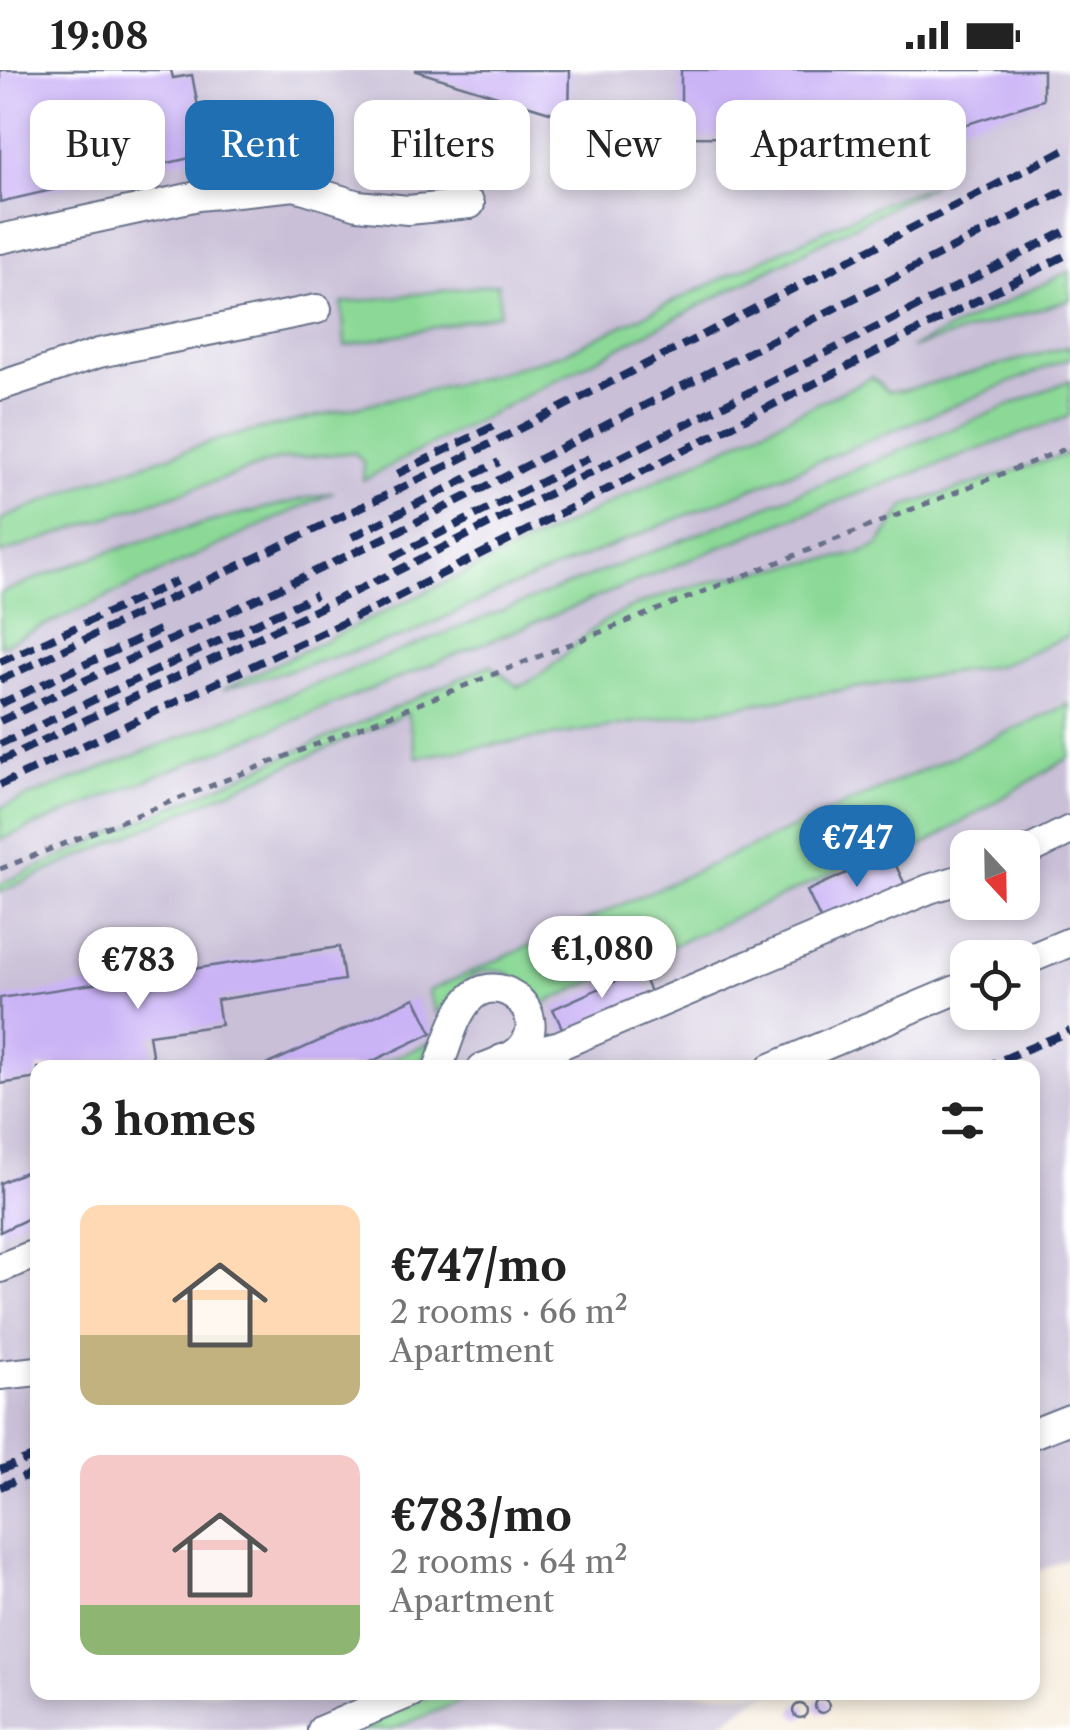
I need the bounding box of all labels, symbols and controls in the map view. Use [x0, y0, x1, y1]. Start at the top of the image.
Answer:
text: 19:08 [50, 12, 149, 59]
chip: Buy [30, 100, 165, 190]
chip: Rent [185, 100, 334, 190]
chip: Filters [354, 100, 530, 190]
chip: New [550, 100, 696, 190]
chip: Apartment [716, 100, 966, 190]
pin: €747 [798, 805, 916, 890]
text: €747 [821, 818, 893, 857]
north arrow [950, 830, 1040, 920]
map controls [950, 830, 1040, 1030]
pin: €1,080 [521, 916, 683, 1001]
pin: €783 [79, 927, 197, 1012]
text: €1,080 [550, 929, 654, 968]
text: €783 [101, 940, 175, 979]
button: locate [950, 940, 1040, 1030]
icon: filters [935, 1093, 990, 1148]
text: 3 homes [80, 1094, 256, 1146]
text: €747/mo [390, 1240, 567, 1292]
icon: home [160, 1245, 280, 1365]
text: 2 rooms · 66 m² [390, 1292, 628, 1331]
text: Apartment [390, 1331, 554, 1370]
text: €783/mo [390, 1490, 572, 1542]
icon: home [160, 1495, 280, 1615]
text: 2 rooms · 64 m² [390, 1542, 628, 1581]
text: Apartment [390, 1581, 554, 1620]

